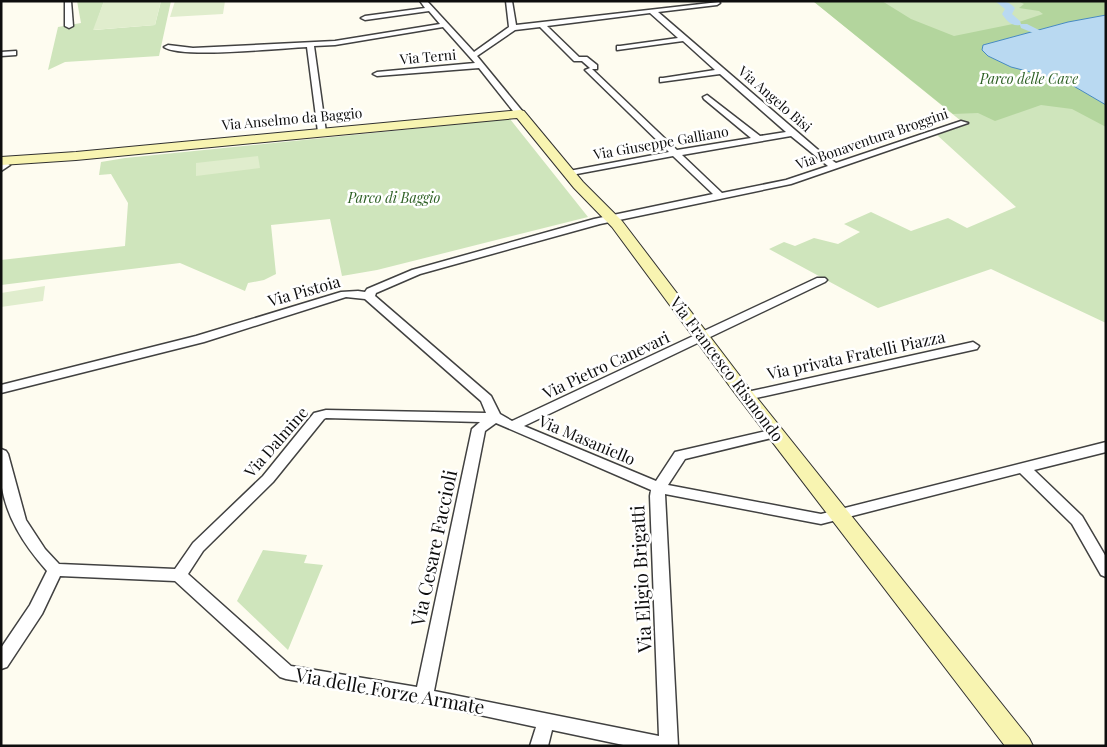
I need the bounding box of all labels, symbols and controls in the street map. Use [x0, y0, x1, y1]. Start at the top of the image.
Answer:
street label: Via Terni [398, 45, 457, 69]
street label: Via Angelo Bisi [734, 61, 816, 136]
park label: Parco delle Cave [979, 69, 1078, 88]
street label: Via Anselmo da Baggio [220, 103, 363, 134]
street label: Via Bonaventura Broggini [792, 104, 951, 174]
street label: Via Giuseppe Galliano [591, 121, 730, 164]
park label: Parco di Baggio [347, 188, 441, 207]
street label: Via Pistoia [264, 270, 343, 311]
street label: Via Francesco Rismondo [665, 291, 789, 446]
street label: Via privata Fratelli Piazza [764, 325, 947, 384]
street label: Via Pietro Canevari [538, 326, 673, 404]
street label: Via Dalmine [239, 402, 312, 482]
street label: Via Masaniello [535, 409, 639, 469]
street label: Via Cesare Faccioli [404, 467, 462, 629]
street label: Via Eligio Brigatti [623, 504, 657, 654]
street label: Via delle Forze Armate [293, 660, 487, 719]

